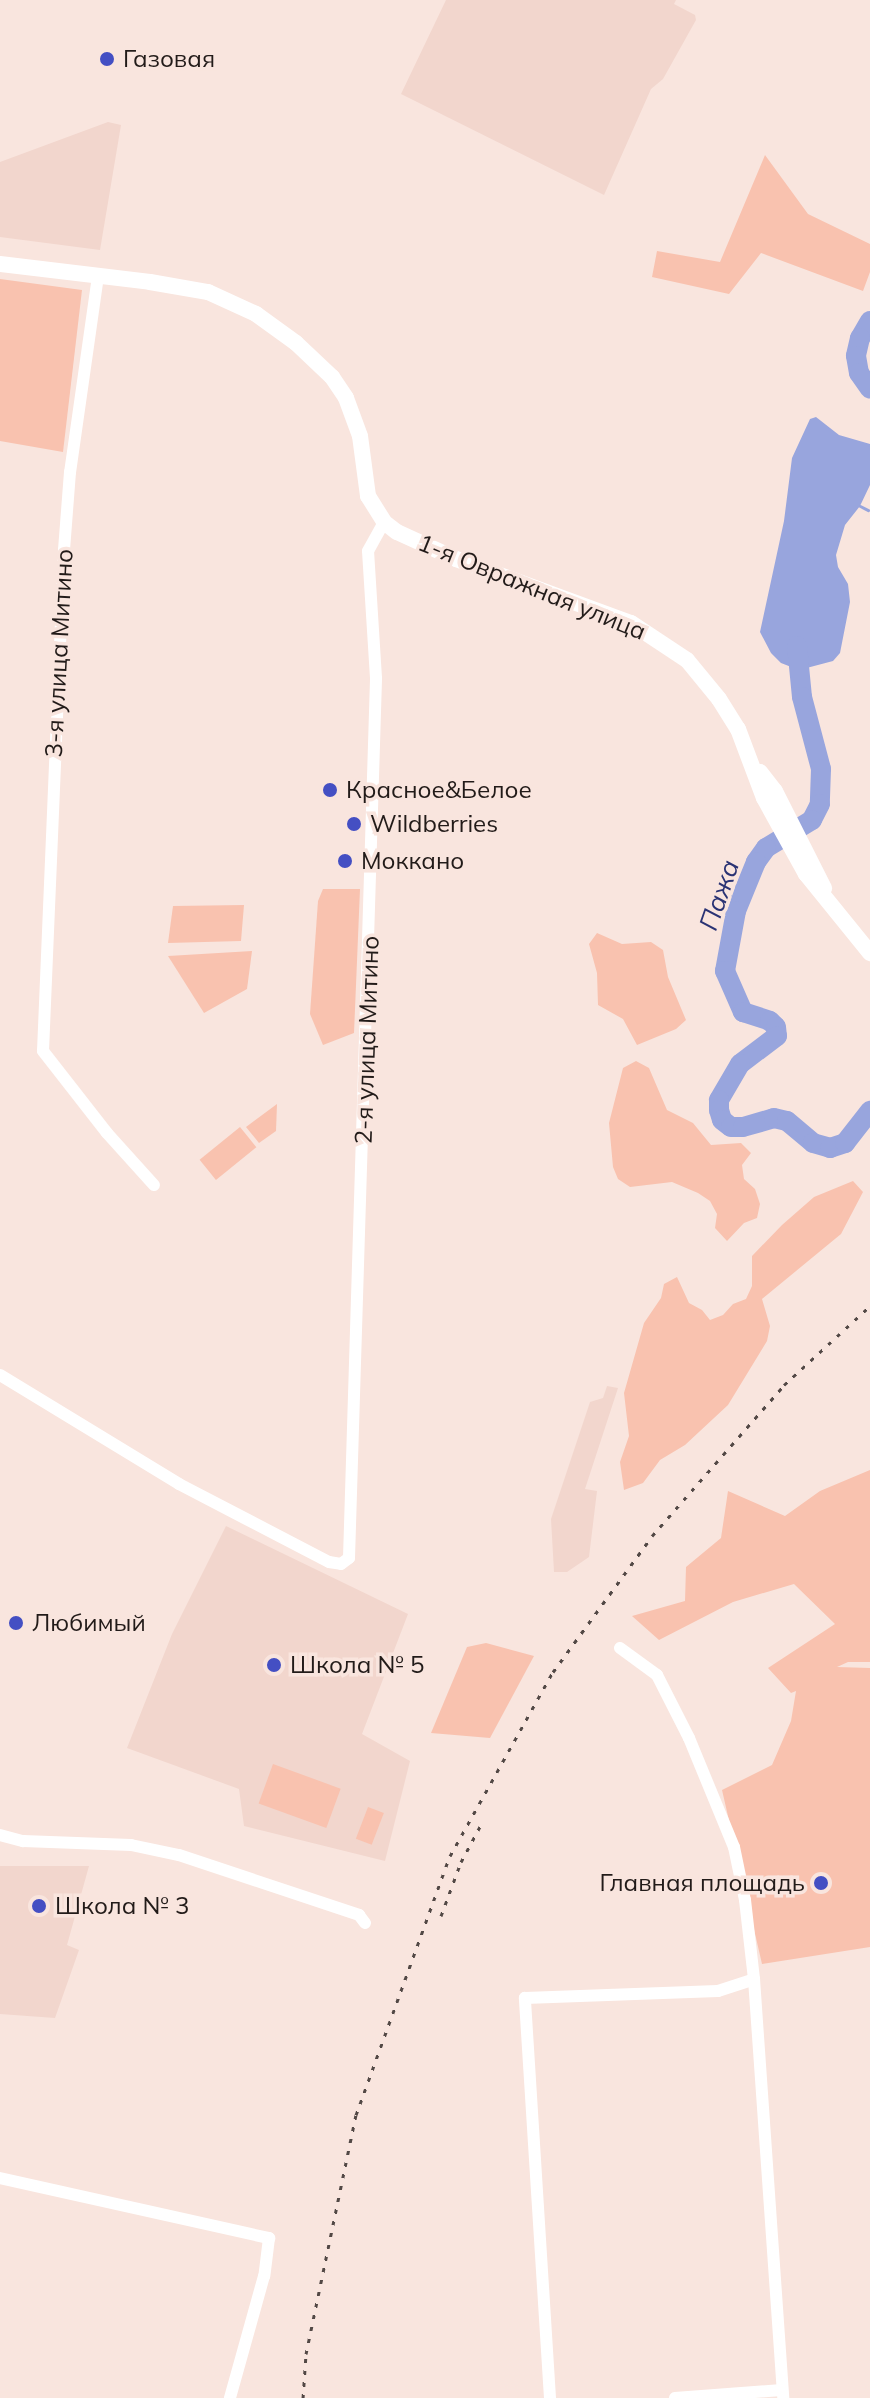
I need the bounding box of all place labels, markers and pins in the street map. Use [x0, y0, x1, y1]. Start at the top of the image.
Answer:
place label: Газовая [123, 45, 215, 73]
marker: Газовая [98, 50, 116, 68]
place label: Красное&Белое [346, 776, 532, 804]
marker: Красное&Белое [321, 781, 339, 799]
place label: Wildberries [370, 810, 498, 838]
marker: Wildberries [345, 815, 363, 833]
place label: Моккано [361, 847, 464, 875]
marker: Моккано [336, 852, 354, 870]
place label: Любимый [32, 1609, 146, 1637]
marker: Любимый [7, 1614, 25, 1632]
place label: Школа № 5 [290, 1651, 424, 1679]
marker: Школа № 5 [265, 1656, 283, 1674]
place label: Главная площадь [600, 1869, 805, 1897]
marker: Главная площадь [812, 1874, 830, 1892]
place label: Школа № 3 [55, 1892, 189, 1920]
marker: Школа № 3 [30, 1897, 48, 1915]

